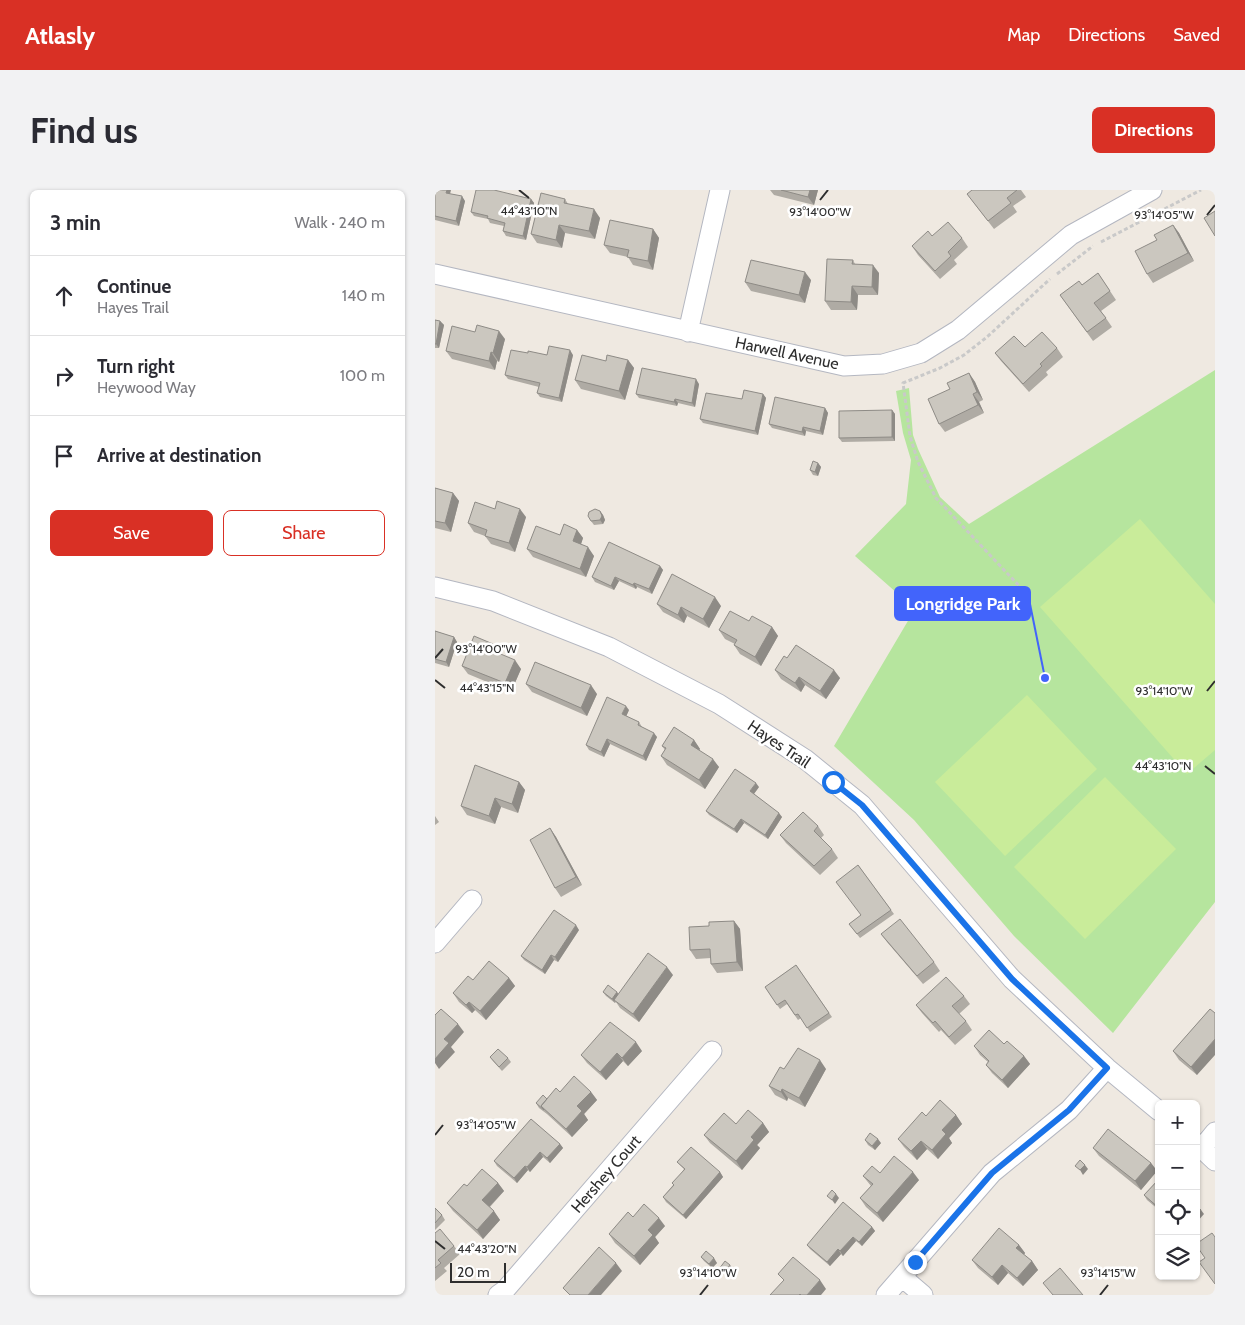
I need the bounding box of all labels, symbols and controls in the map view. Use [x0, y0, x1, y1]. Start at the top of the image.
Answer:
text: Atlasly [25, 21, 95, 50]
text: Map [1007, 24, 1040, 46]
text: Directions [1068, 24, 1145, 46]
text: Saved [1173, 24, 1220, 46]
button: Directions [1092, 107, 1215, 153]
text: Find us [30, 109, 138, 152]
text: 44°43'10"N [500, 203, 558, 218]
text: 93°14'00"W [789, 204, 851, 219]
text: 93°14'05"W [1134, 207, 1194, 222]
text: 3 min [50, 210, 101, 235]
text: Walk · 240 m [294, 213, 385, 232]
text: Continue [97, 275, 171, 298]
icon: ahead [50, 282, 78, 310]
text: 140 m [342, 286, 385, 305]
text: Hayes Trail [97, 298, 169, 317]
street label: Harwell Avenue [733, 333, 841, 373]
text: Turn right [97, 355, 175, 378]
icon: right [50, 362, 78, 390]
text: 100 m [340, 366, 385, 385]
text: Heywood Way [97, 378, 196, 397]
icon: arrive [50, 442, 78, 470]
text: Arrive at destination [97, 444, 261, 467]
button: Save [50, 510, 213, 556]
button: Share [223, 510, 385, 556]
callout: Longridge Park [895, 587, 1030, 620]
text: Longridge Park [905, 593, 1021, 615]
text: 93°14'00"W [455, 641, 517, 656]
text: 44°43'15"N [459, 680, 515, 695]
text: 93°14'10"W [1135, 683, 1193, 698]
street label: Hayes Trail [744, 716, 814, 772]
text: 44°43'10"N [1134, 758, 1192, 773]
route start [822, 771, 845, 794]
map controls [1155, 1100, 1200, 1280]
button: + [1155, 1100, 1200, 1145]
text: 93°14'05"W [456, 1117, 516, 1132]
street label: Hershey Court [567, 1131, 645, 1217]
button: − [1155, 1145, 1200, 1190]
button: locate [1155, 1190, 1200, 1235]
button: layers [1155, 1235, 1200, 1280]
text: 44°43'20"N [457, 1241, 517, 1256]
route end [904, 1251, 927, 1274]
scale bar [450, 1260, 506, 1283]
text: 20 m [457, 1263, 490, 1281]
text: 93°14'10"W [679, 1265, 737, 1280]
text: 93°14'15"W [1080, 1265, 1136, 1280]

